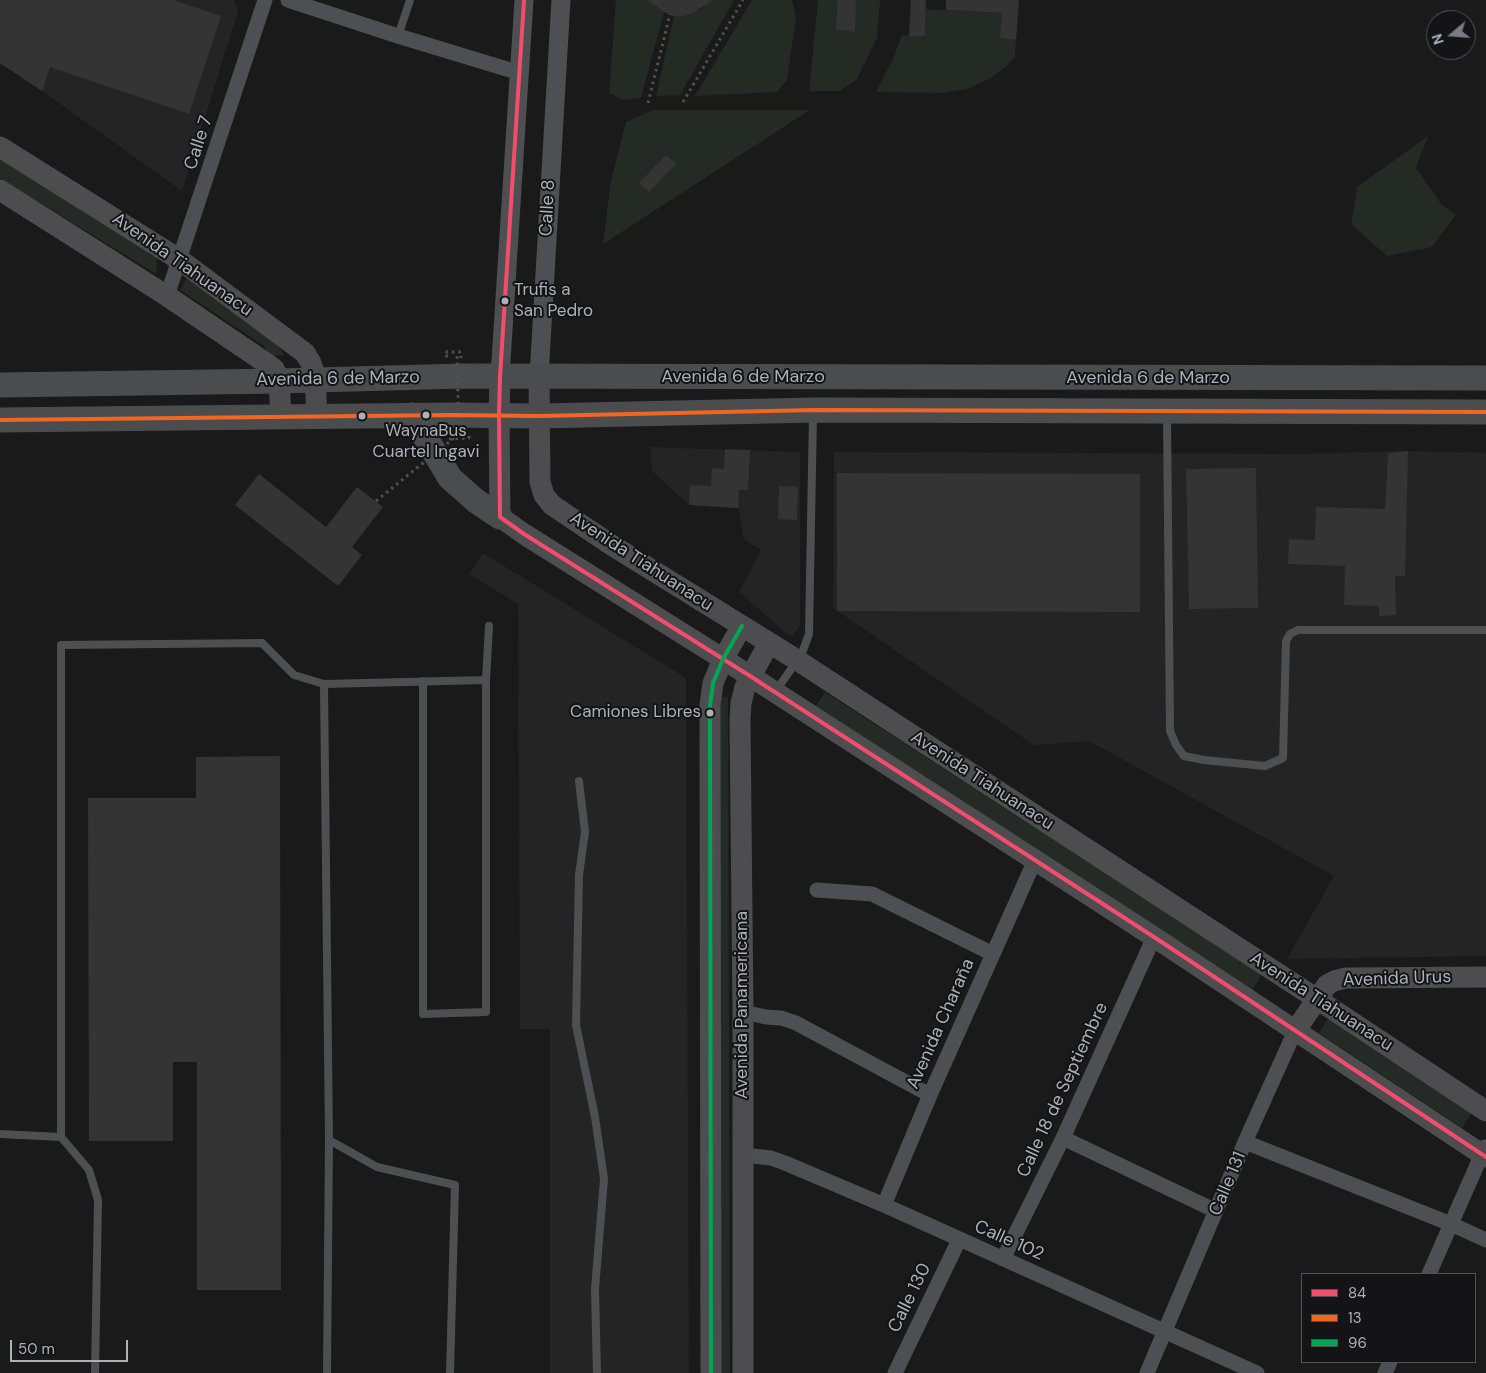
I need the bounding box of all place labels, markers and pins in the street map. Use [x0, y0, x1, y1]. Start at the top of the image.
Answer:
place label: Trufis a San Pedro [514, 281, 593, 321]
marker: Trufis a San Pedro [500, 296, 510, 306]
marker: WaynaBus Cuartel Ingavi [421, 410, 431, 420]
unlabelled marker [357, 411, 367, 421]
place label: WaynaBus Cuartel Ingavi [372, 422, 480, 462]
place label: Camiones Libres [570, 703, 701, 723]
marker: Camiones Libres [705, 708, 715, 718]

